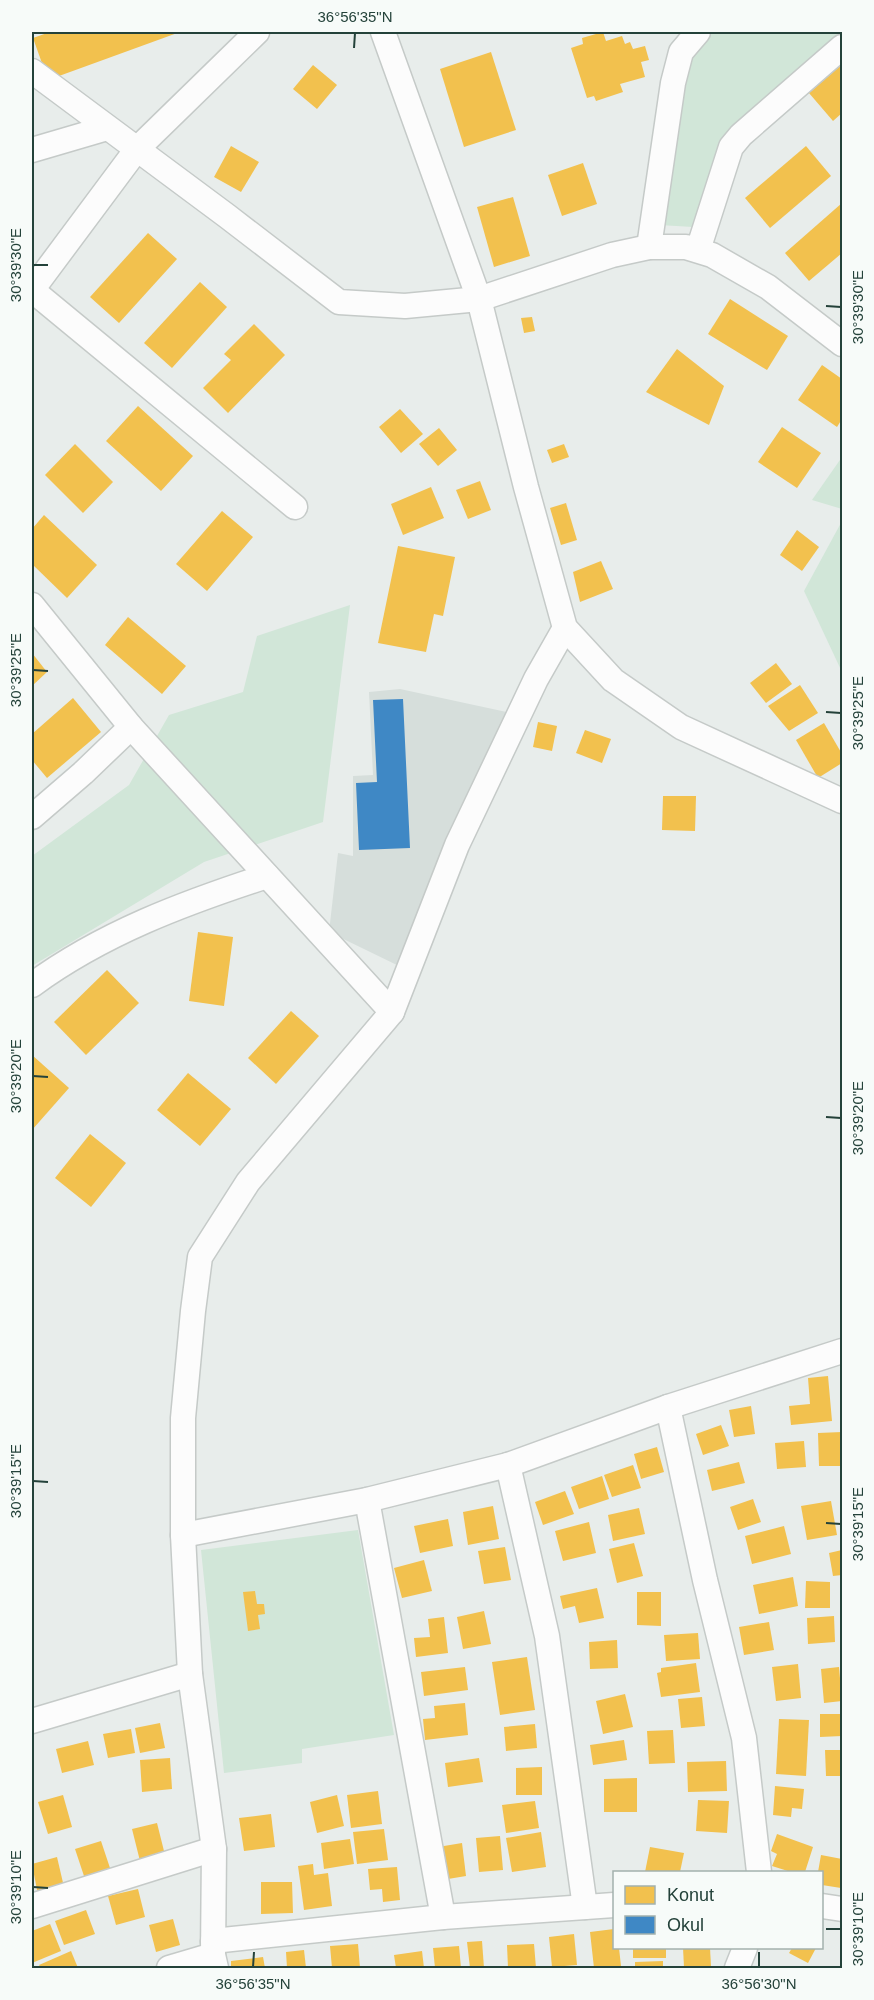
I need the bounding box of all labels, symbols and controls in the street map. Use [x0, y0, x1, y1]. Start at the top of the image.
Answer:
text: 36°56'35"N [317, 8, 393, 25]
text: 30°39'30"E [7, 228, 24, 302]
text: 30°39'30"E [849, 270, 866, 344]
text: 30°39'25"E [7, 633, 24, 707]
text: 30°39'25"E [849, 676, 866, 750]
text: 30°39'20"E [7, 1039, 24, 1113]
text: 30°39'20"E [849, 1081, 866, 1155]
text: 30°39'15"E [7, 1444, 24, 1518]
text: 30°39'15"E [849, 1487, 866, 1561]
text: 30°39'10"E [7, 1850, 24, 1924]
legend [613, 1871, 823, 1949]
text: Konut [667, 1885, 714, 1905]
text: 30°39'10"E [849, 1892, 866, 1966]
text: Okul [667, 1915, 704, 1935]
text: 36°56'35"N [215, 1975, 291, 1992]
text: 36°56'30"N [721, 1975, 797, 1992]

